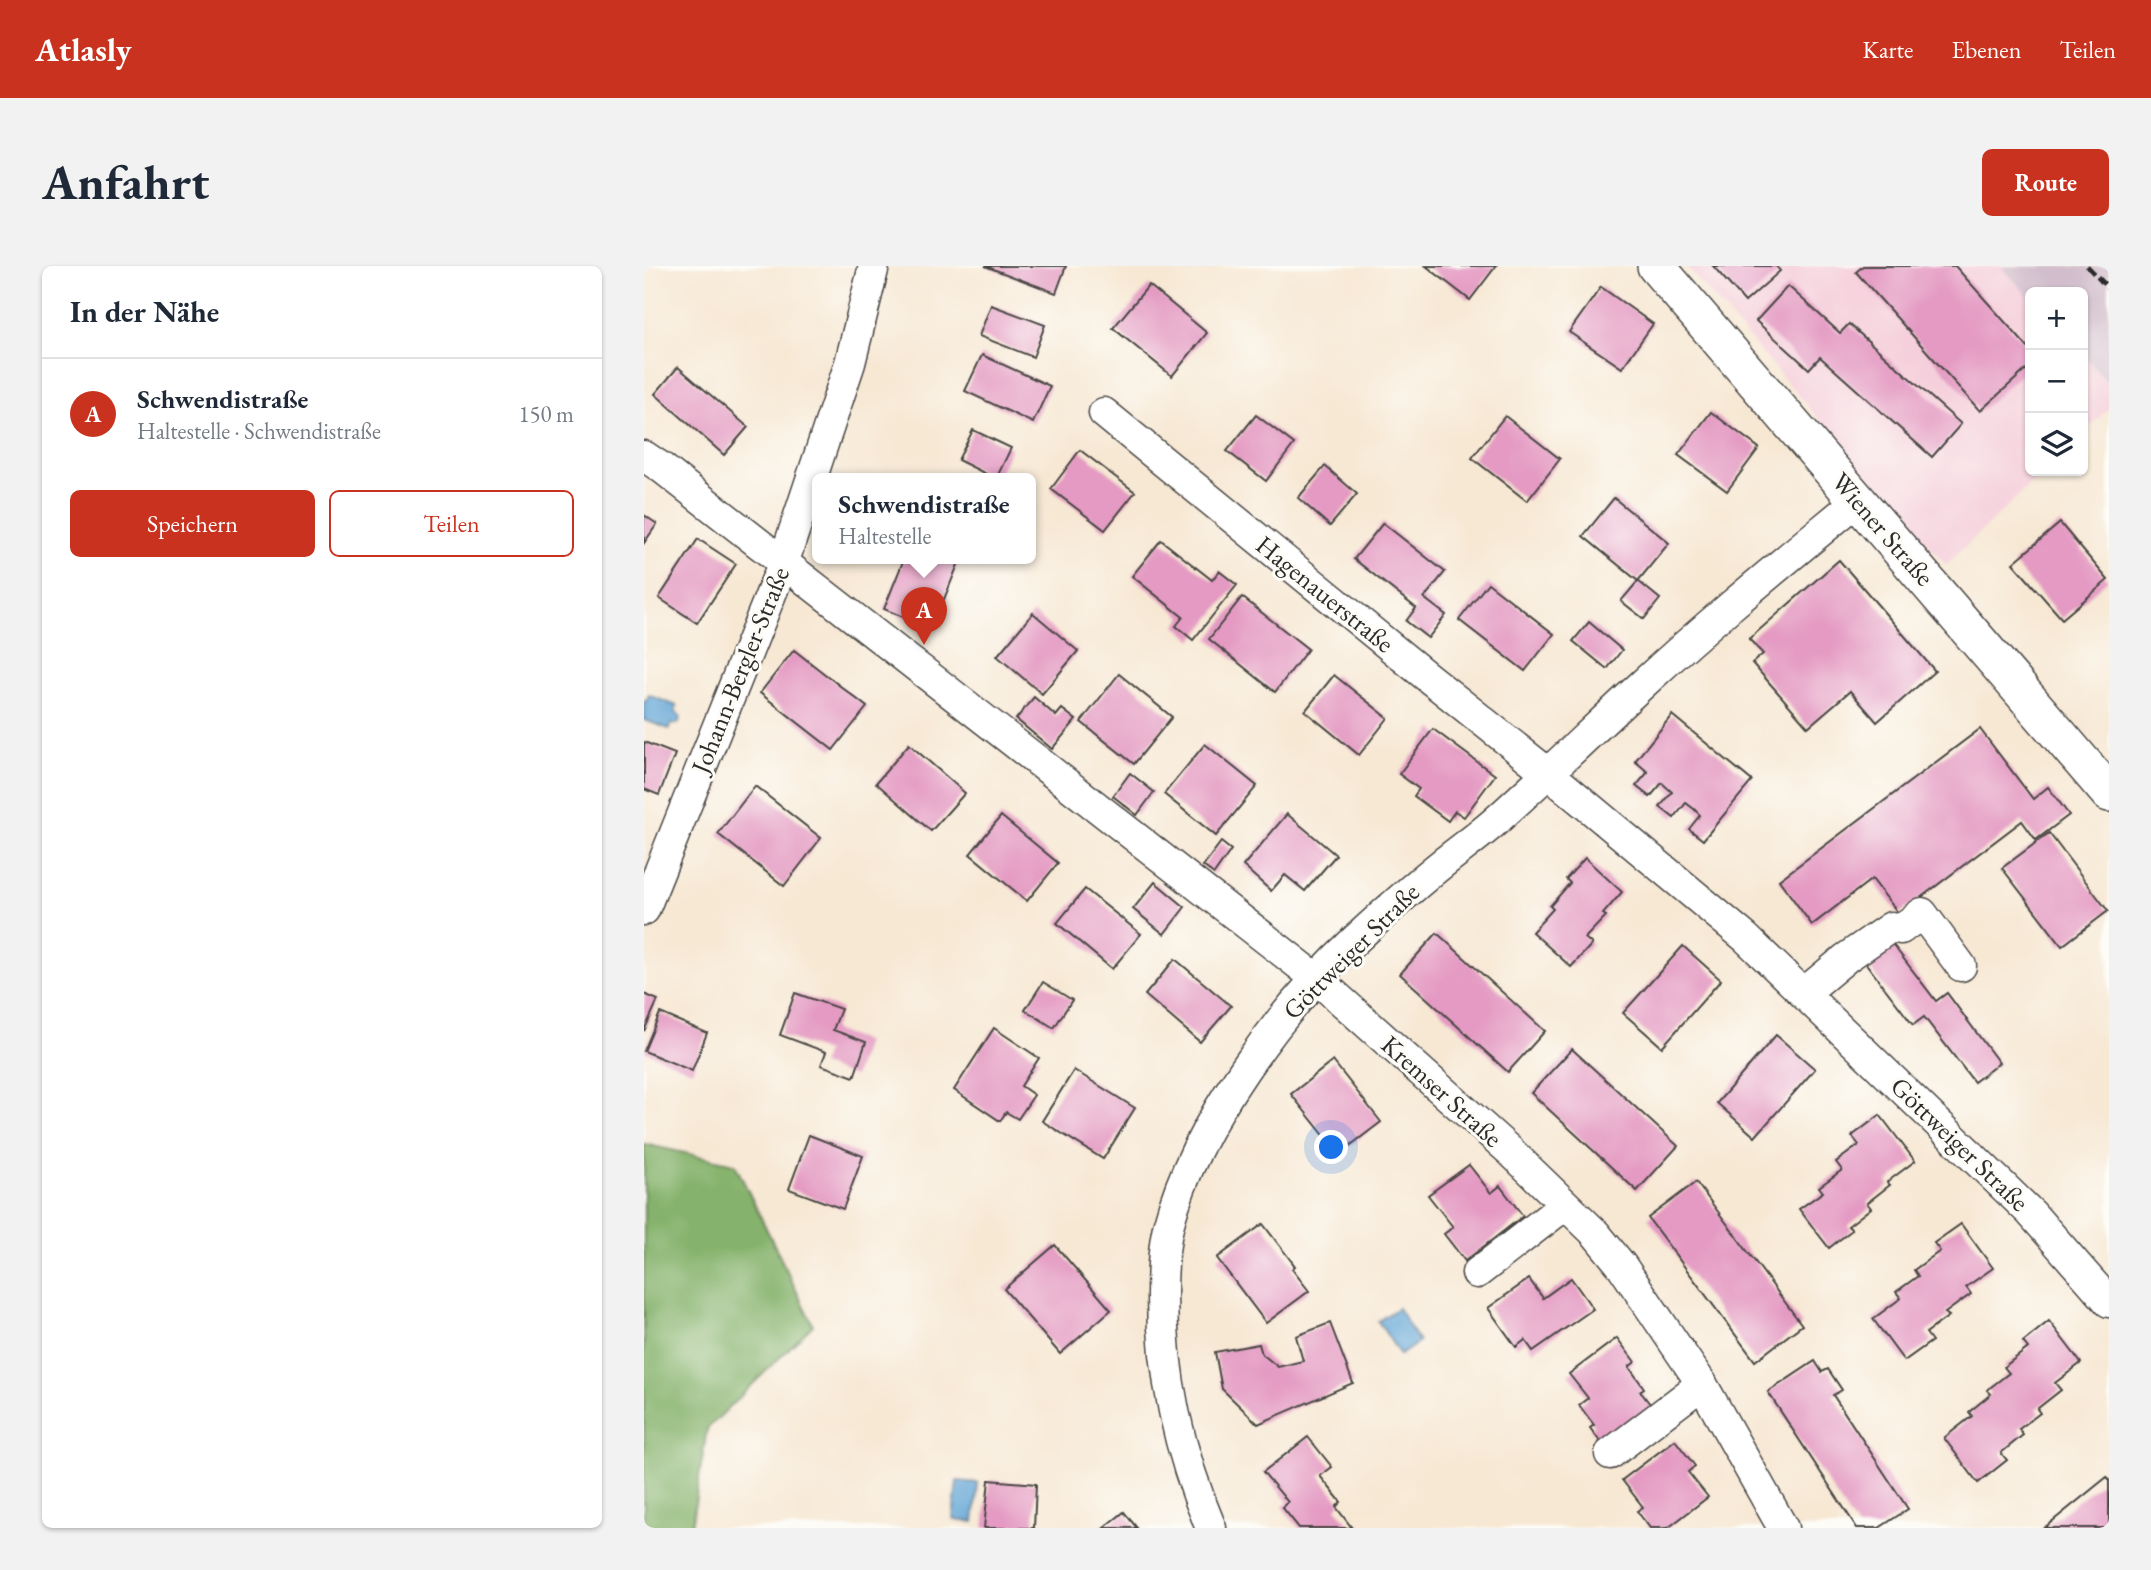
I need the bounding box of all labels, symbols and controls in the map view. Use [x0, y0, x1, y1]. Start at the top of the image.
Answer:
text: Atlasly [35, 28, 132, 71]
text: Karte [1863, 34, 1913, 65]
text: Ebenen [1951, 34, 2021, 65]
text: Teilen [2059, 34, 2116, 65]
button: Route [1982, 149, 2109, 216]
text: Anfahrt [42, 150, 209, 214]
map controls [2025, 287, 2088, 476]
button: + [2025, 287, 2088, 350]
text: In der Nähe [70, 292, 219, 331]
button: − [2025, 350, 2088, 413]
text: Schwendistraße [137, 382, 308, 416]
text: A [85, 399, 101, 429]
text: 150 m [518, 399, 574, 429]
button: layers [2025, 413, 2088, 476]
text: Haltestelle · Schwendistraße [137, 416, 381, 446]
street label: Wiener Straße [1824, 465, 1942, 593]
popup [812, 473, 1036, 564]
text: Schwendistraße [838, 487, 1010, 521]
button: Speichern [70, 490, 315, 557]
button: Teilen [329, 490, 574, 557]
text: Haltestelle [838, 521, 931, 551]
street label: Hagenauerstraße [1249, 528, 1401, 660]
street label: Johann-Bergler-Straße [682, 562, 797, 780]
pin: A [901, 587, 947, 645]
street label: Göttweiger Straße [1275, 875, 1427, 1027]
street label: Kremser Straße [1374, 1028, 1510, 1154]
street label: Göttweiger Straße [1884, 1069, 2036, 1219]
your location [1314, 1130, 1348, 1164]

